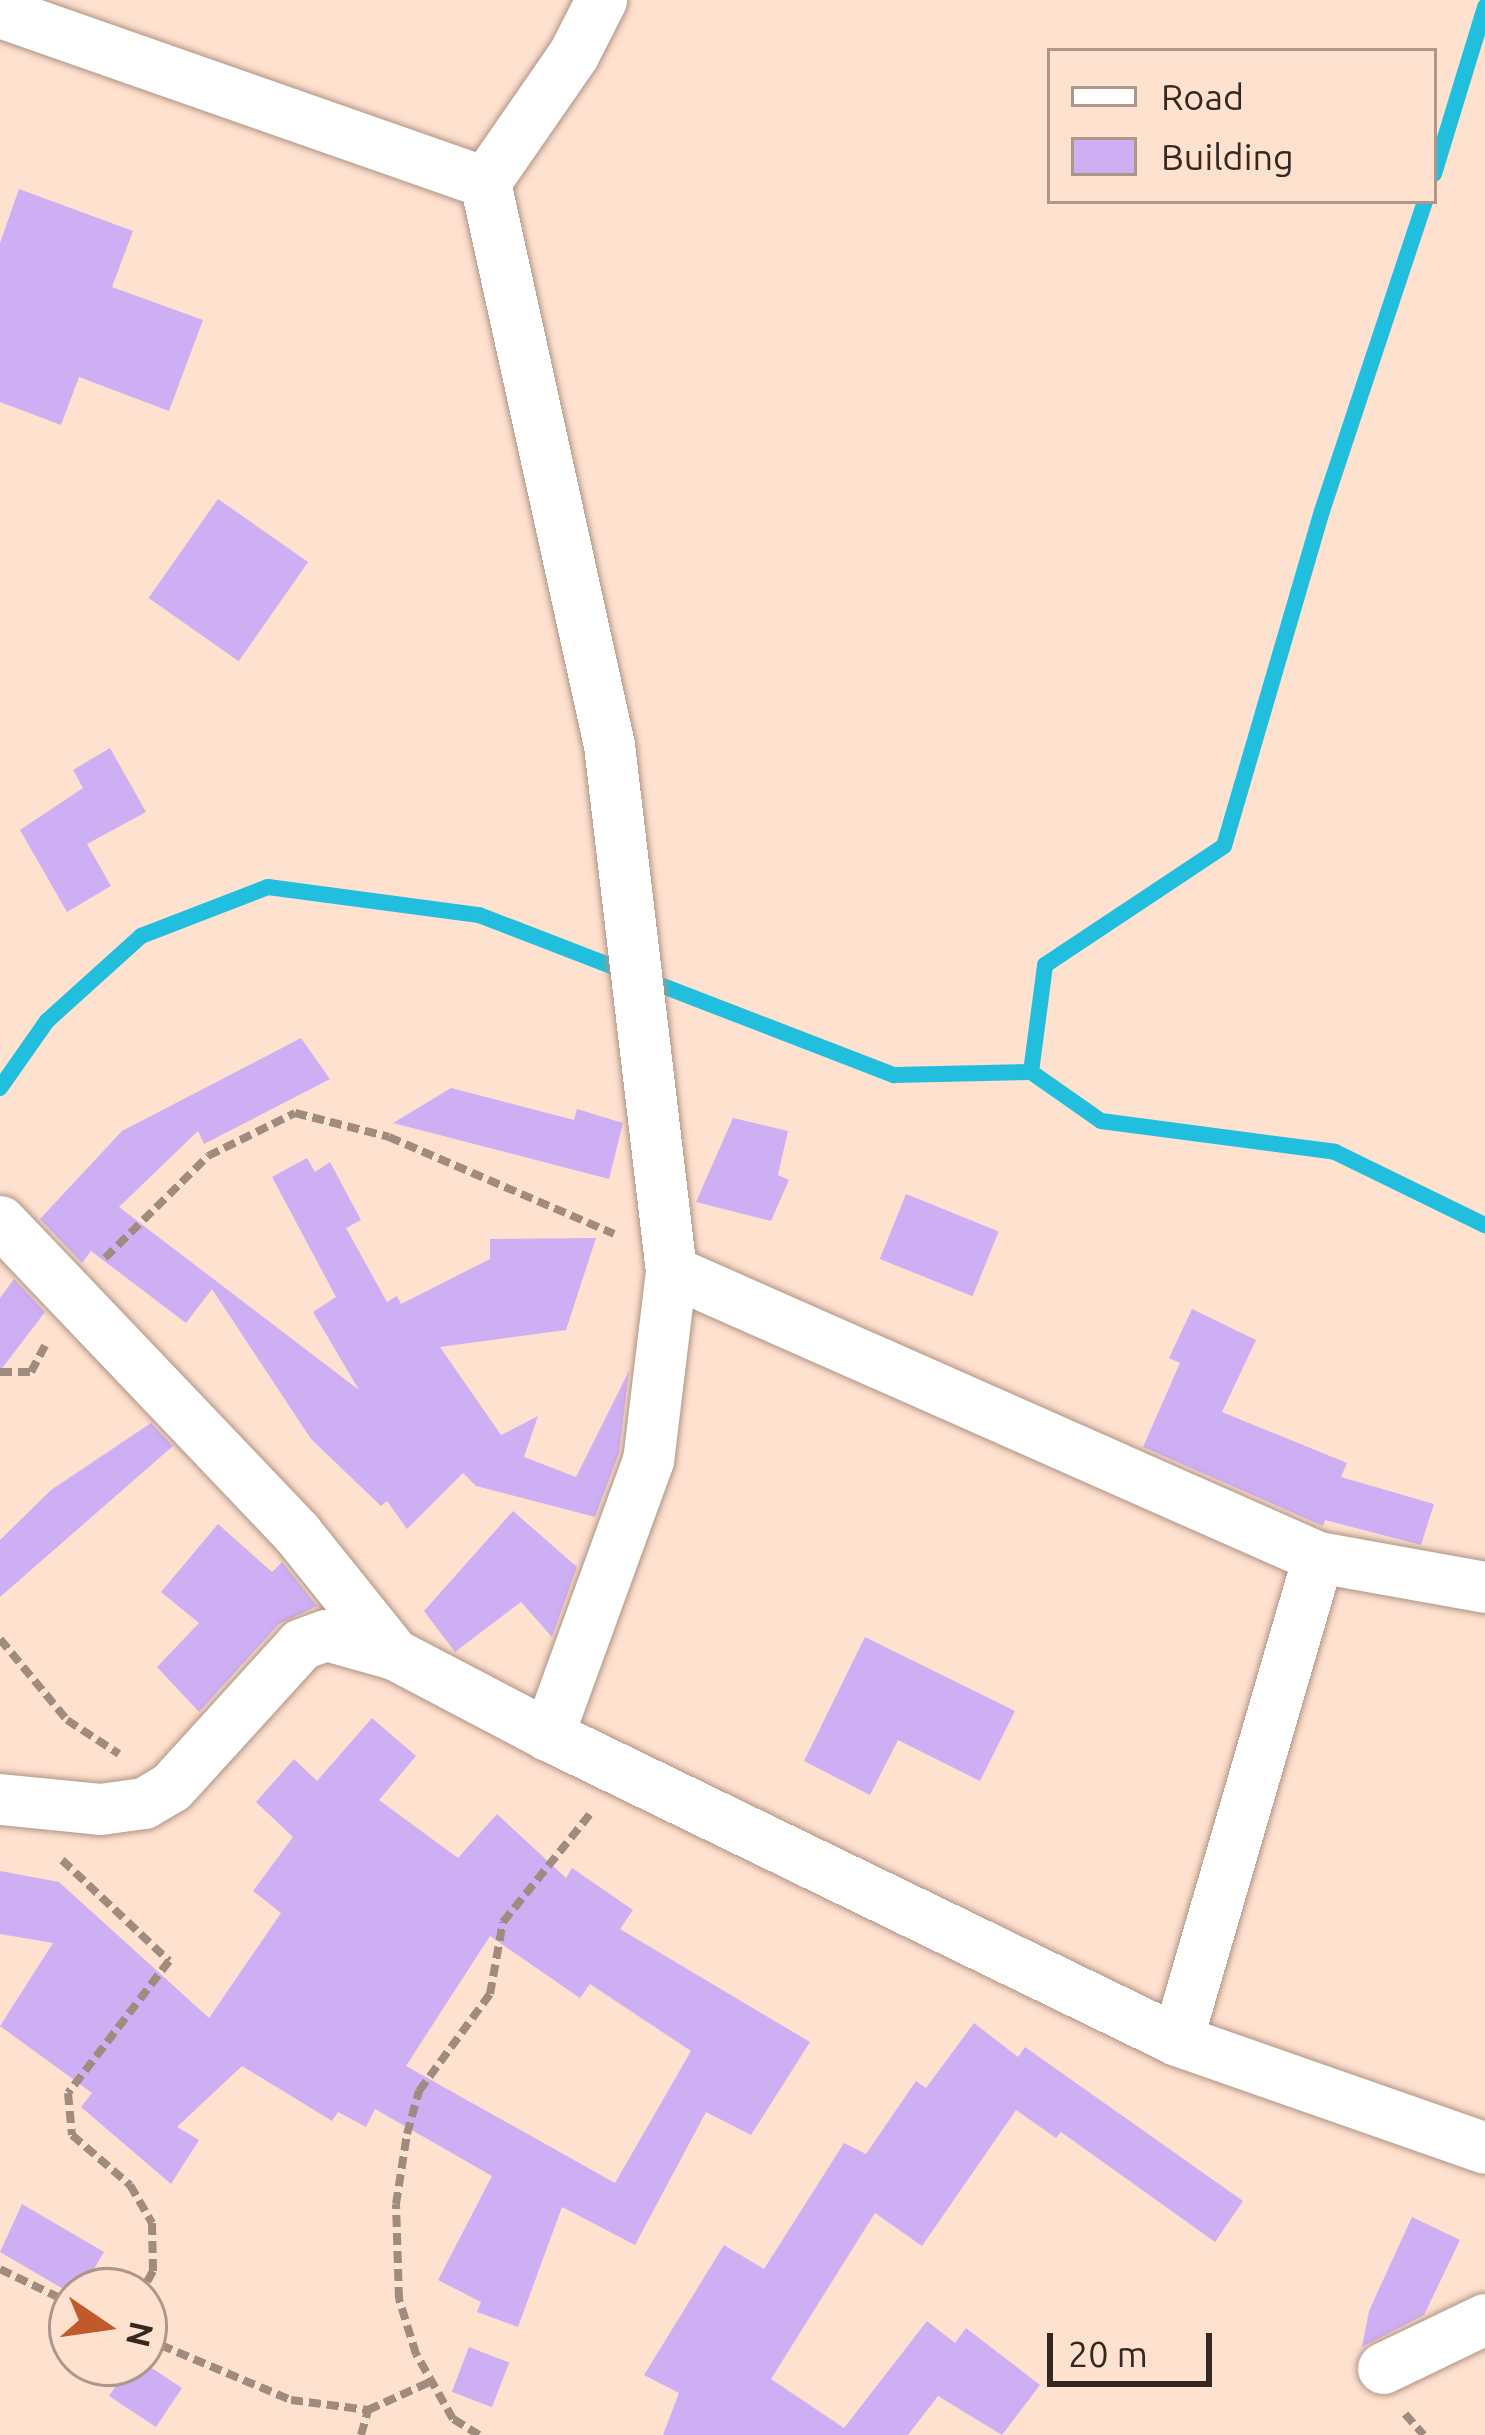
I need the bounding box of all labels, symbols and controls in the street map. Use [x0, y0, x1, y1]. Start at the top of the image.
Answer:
legend [1047, 48, 1437, 204]
text: Road [1161, 76, 1244, 117]
text: Building [1161, 136, 1294, 177]
north arrow [48, 2267, 168, 2387]
scale bar [1053, 2309, 1218, 2383]
text: N [120, 2318, 161, 2351]
text: 20 m [1068, 2333, 1148, 2374]

